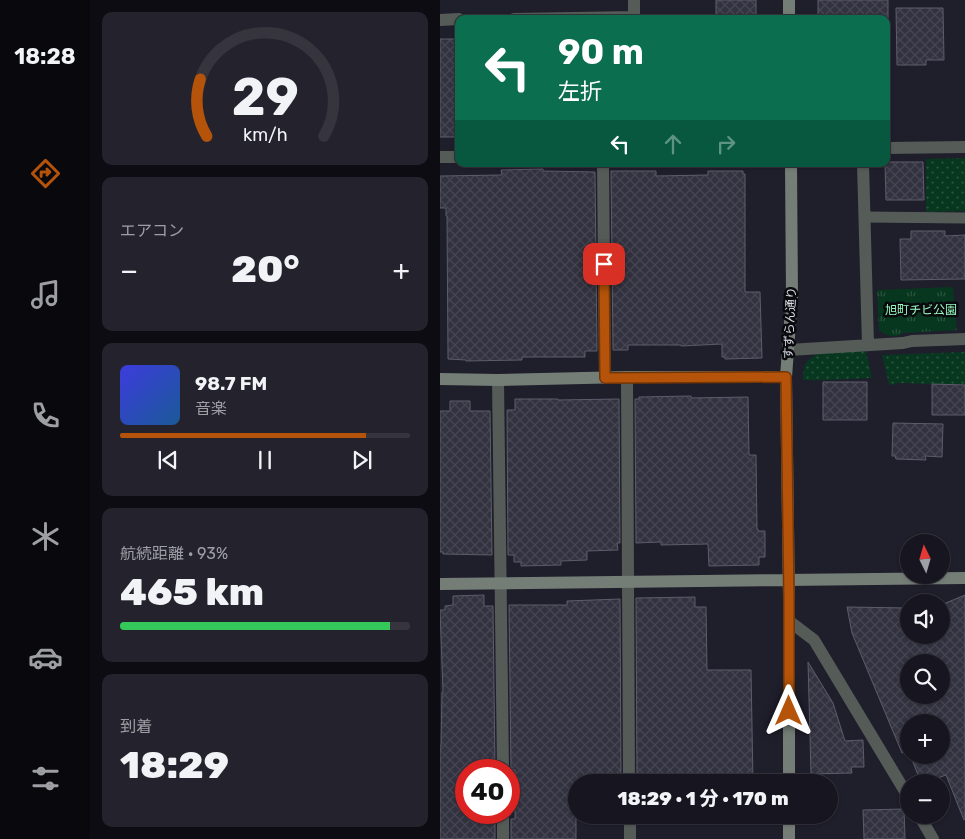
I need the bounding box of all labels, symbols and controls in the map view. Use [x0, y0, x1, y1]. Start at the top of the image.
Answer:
text: 90 m [558, 31, 644, 73]
icon: left [475, 35, 540, 100]
text: 18:28 [14, 43, 76, 70]
text: 29 [231, 66, 299, 128]
text: 左折 [558, 78, 602, 105]
text: km/h [243, 124, 287, 145]
icon: left [606, 130, 634, 158]
icon: ahead [659, 130, 687, 158]
icon: right [712, 130, 740, 158]
icon: directions [28, 156, 63, 191]
text: エアコン [120, 221, 184, 240]
pin [583, 243, 625, 285]
text: 20° [231, 246, 300, 292]
icon: arrive [590, 250, 618, 278]
text: − [120, 254, 138, 287]
text: + [393, 254, 410, 287]
icon: music [28, 277, 63, 312]
street label: すずらん通り [781, 287, 799, 359]
park label: 旭町チビ公園 [885, 303, 957, 317]
text: 98.7 FM [195, 372, 267, 395]
icon: phone [28, 398, 63, 433]
text: 音楽 [195, 399, 227, 418]
icon: previous [154, 446, 182, 474]
icon: pause [251, 446, 279, 474]
icon: next [348, 446, 376, 474]
icon: climate [28, 519, 63, 554]
north arrow [900, 534, 950, 584]
map controls [900, 534, 950, 824]
text: 航続距離 · 93% [120, 544, 228, 563]
text: 465 km [120, 569, 264, 615]
button: sound [900, 594, 950, 644]
icon: car [28, 640, 63, 675]
button: search [900, 654, 950, 704]
position arrow [762, 684, 814, 736]
button: + [900, 714, 950, 764]
text: 到着 [120, 717, 152, 736]
text: 18:29 [120, 742, 229, 788]
speed limit sign: 40 [455, 759, 520, 824]
icon: filters [28, 761, 63, 796]
button: − [900, 774, 950, 824]
text: 18:29 · 1 分 · 170 m [617, 787, 789, 810]

